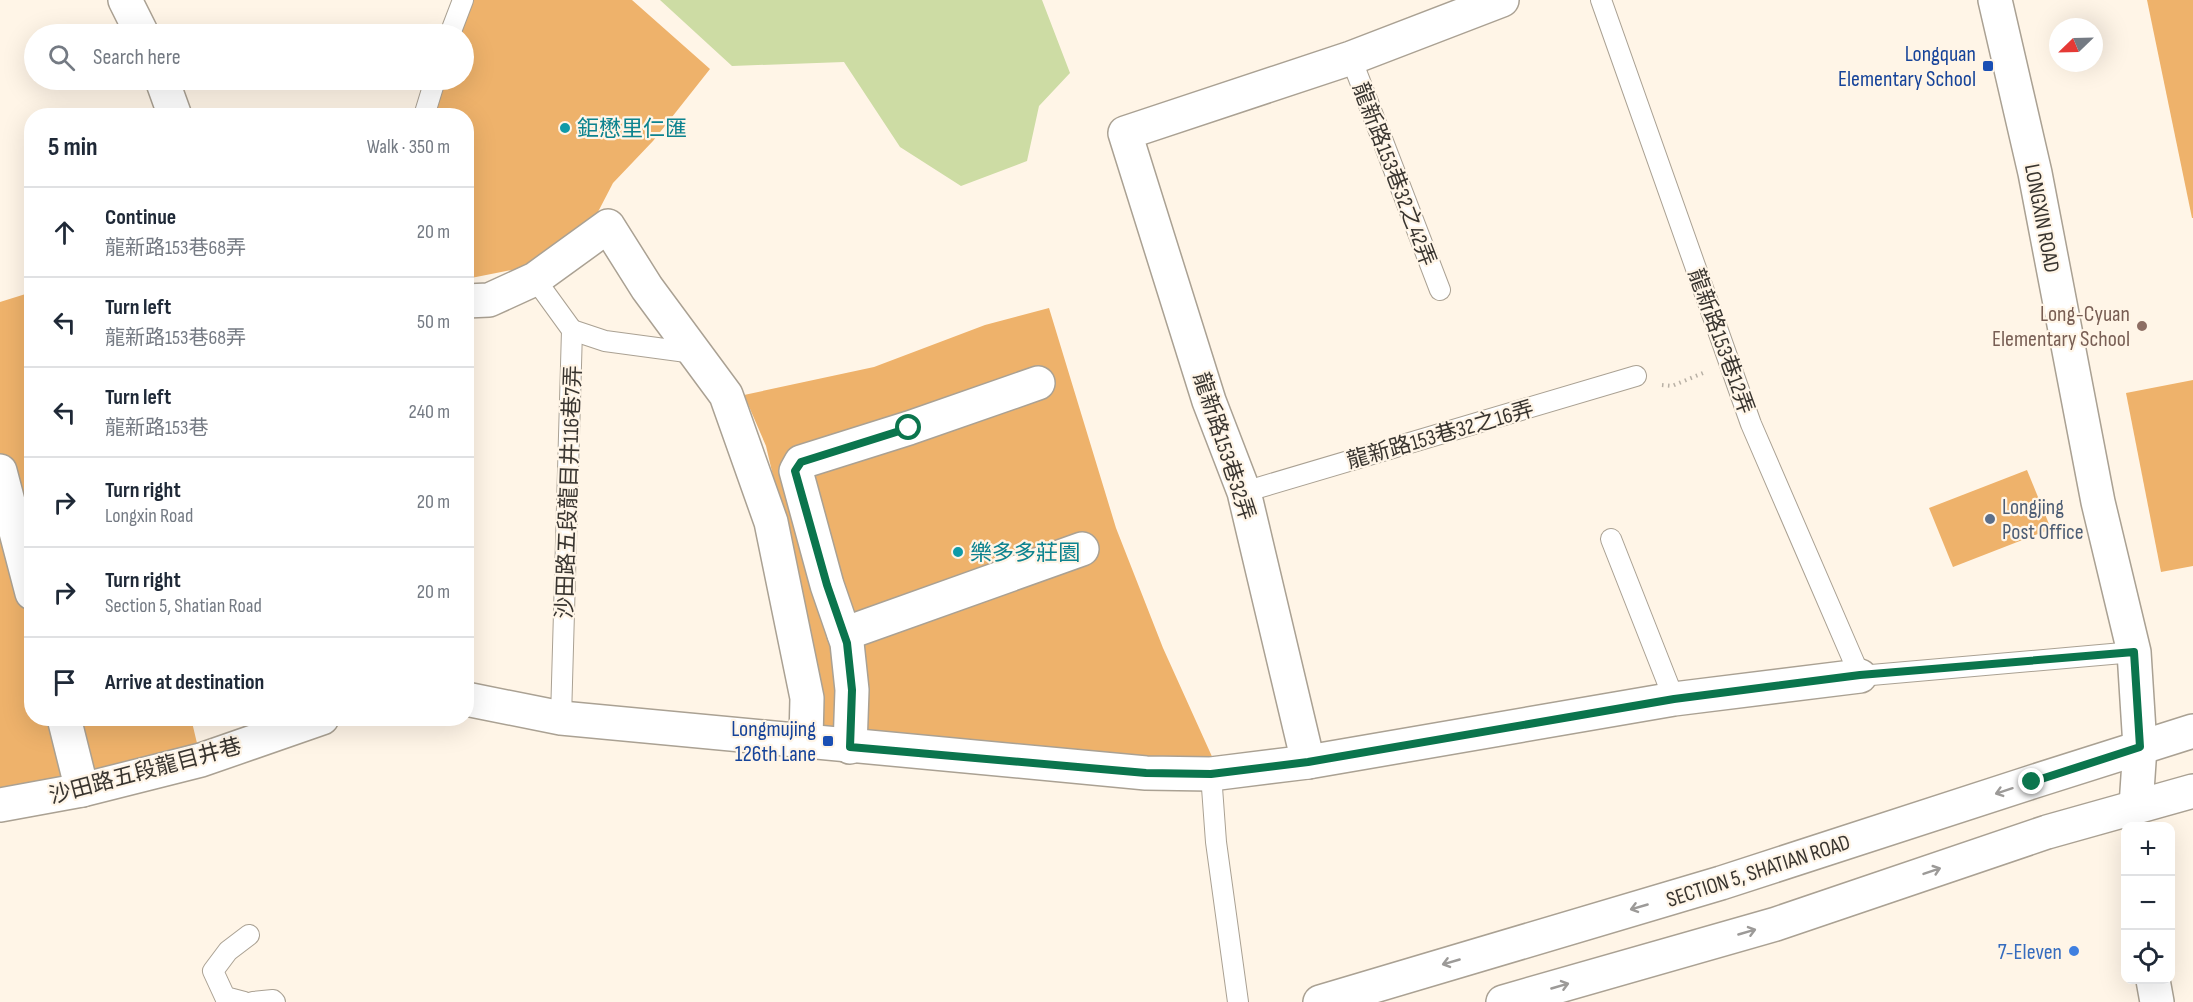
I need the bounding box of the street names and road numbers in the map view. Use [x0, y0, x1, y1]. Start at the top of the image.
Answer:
street label: 龍新路153巷32之42弄 [1346, 79, 1441, 270]
street label: LONGXIN ROAD [2018, 162, 2065, 275]
street label: 龍新路153巷12弄 [1682, 265, 1759, 418]
street label: 沙田路五段龍目井116巷7弄 [552, 365, 587, 619]
street label: 龍新路153巷32弄 [1187, 369, 1260, 524]
street label: 龍新路153巷32之16弄 [1344, 396, 1537, 475]
street label: 沙田路五段龍目井巷 [46, 733, 245, 810]
street label: SECTION 5, SHATIAN ROAD [1663, 829, 1854, 914]

